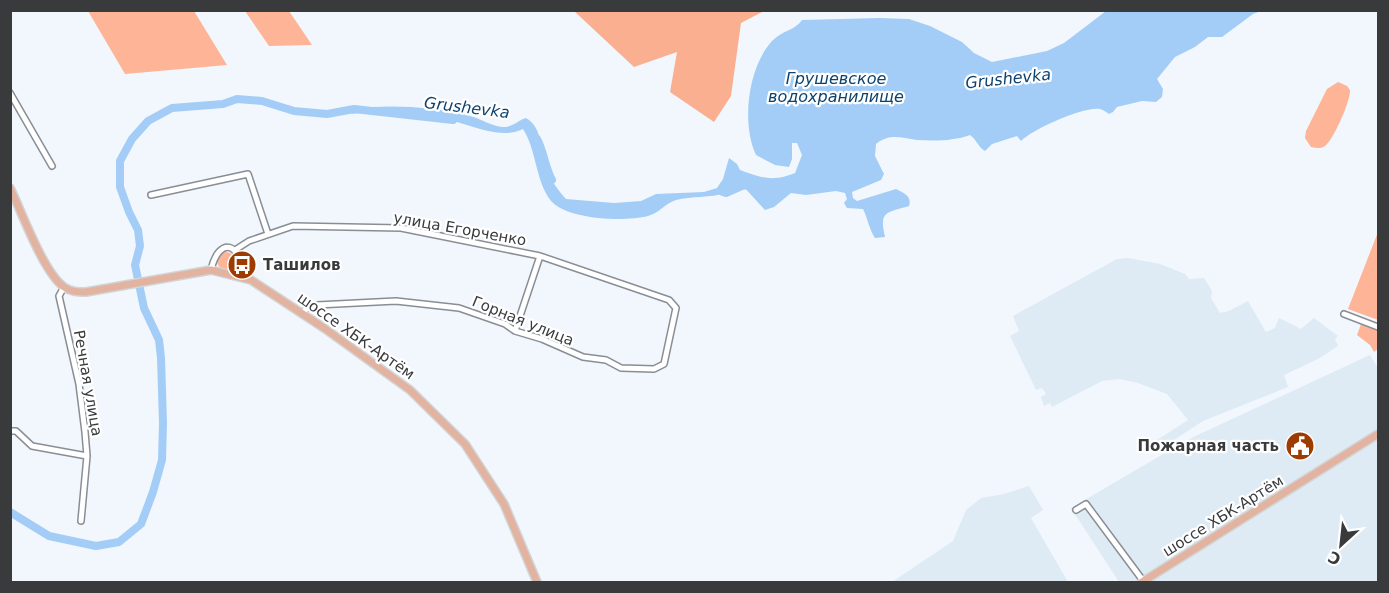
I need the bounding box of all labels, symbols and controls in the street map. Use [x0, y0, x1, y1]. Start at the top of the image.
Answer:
water label: Grushevka [964, 65, 1052, 92]
water label: Грушевское водохранилище [768, 69, 904, 106]
water label: Grushevka [423, 93, 511, 122]
street label: улица Егорченко [392, 208, 528, 250]
bus stop icon: Ташилов [226, 249, 258, 281]
place label: Ташилов [263, 256, 341, 274]
street label: шоссе ХБК-Артём [294, 289, 418, 383]
street label: Горная улица [469, 292, 577, 350]
street label: Речная улица [70, 328, 106, 438]
public building icon: Пожарная часть [1284, 430, 1316, 462]
place label: Пожарная часть [1138, 437, 1279, 455]
street label: шоссе ХБК-Артём [1159, 472, 1287, 560]
north arrow [1311, 515, 1371, 575]
text: С [1325, 547, 1344, 569]

